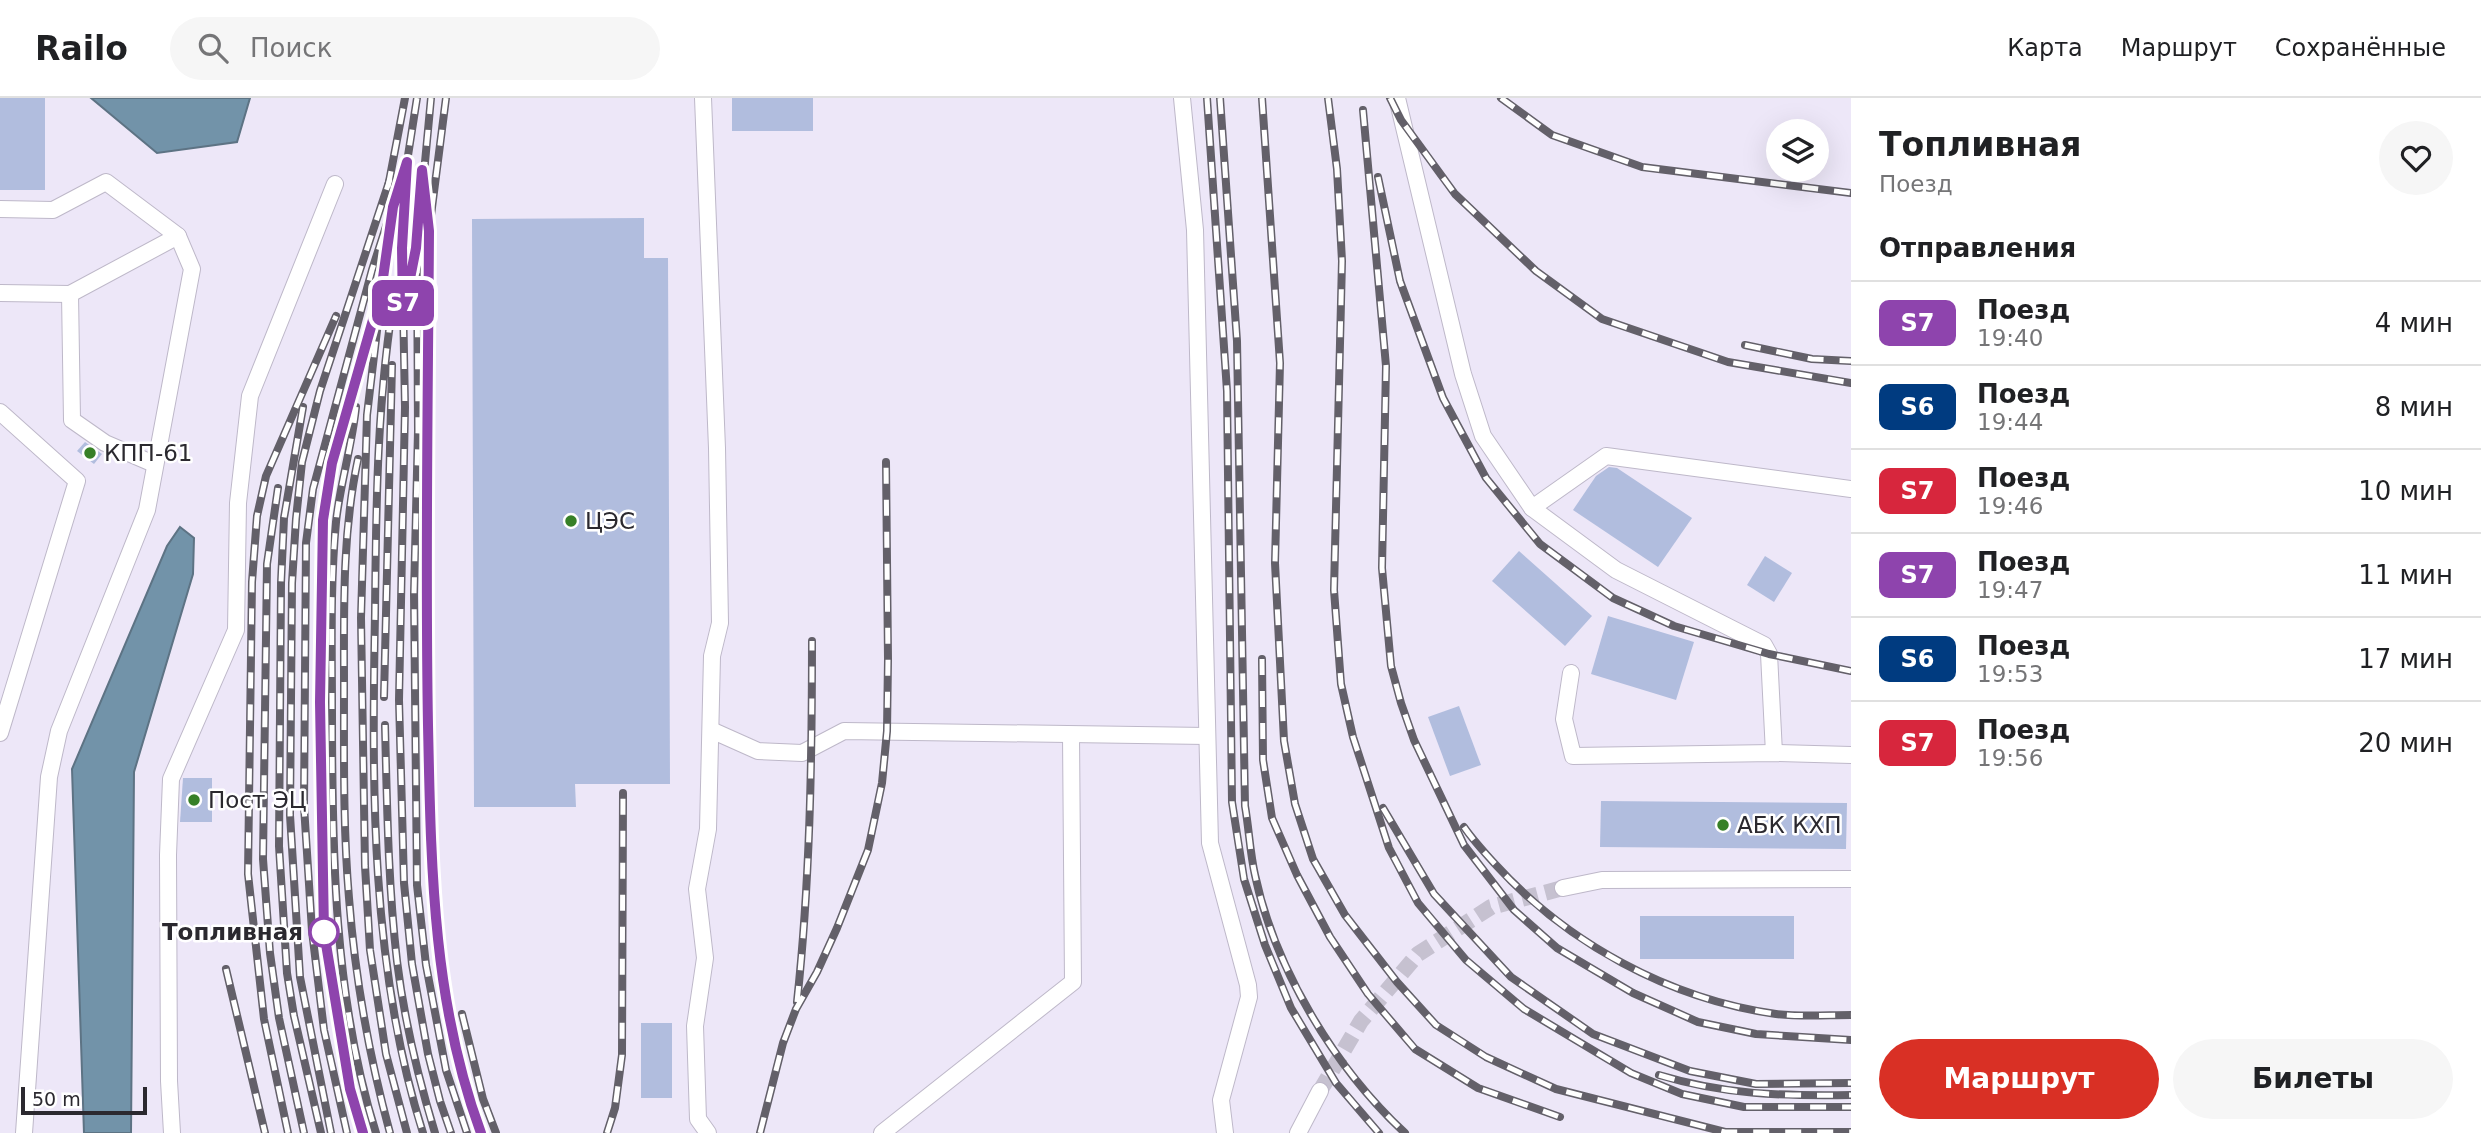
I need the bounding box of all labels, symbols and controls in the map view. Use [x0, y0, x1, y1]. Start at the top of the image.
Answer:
search box [170, 17, 660, 80]
text: Railo [35, 29, 128, 68]
icon: search [194, 29, 232, 67]
text: Поиск [250, 33, 332, 63]
text: Карта [2007, 34, 2083, 62]
text: Маршрут [2121, 34, 2237, 62]
text: Сохранённые [2275, 34, 2446, 62]
map controls [1766, 119, 1829, 182]
button: layers [1766, 119, 1829, 182]
button: heart [2379, 121, 2453, 195]
text: Топливная [1879, 125, 2081, 164]
text: Поезд [1879, 171, 1953, 197]
text: Отправления [1879, 233, 2076, 263]
line badge: S7 [372, 280, 434, 326]
text: S7 [386, 289, 420, 317]
text: Поезд [1977, 295, 2070, 325]
text: 4 мин [2375, 308, 2453, 338]
text: S7 [1901, 309, 1934, 337]
text: 19:40 [1977, 325, 2043, 351]
text: Поезд [1977, 379, 2070, 409]
text: 8 мин [2375, 392, 2453, 422]
text: S6 [1901, 393, 1934, 421]
text: 19:44 [1977, 409, 2043, 435]
place label: КПП-61 [104, 440, 193, 466]
marker: КПП-61 [82, 445, 98, 461]
text: Поезд [1977, 463, 2070, 493]
text: 10 мин [2358, 476, 2453, 506]
text: S7 [1901, 477, 1934, 505]
text: 19:46 [1977, 493, 2043, 519]
place label: ЦЭС [585, 508, 635, 534]
marker: ЦЭС [563, 513, 579, 529]
text: Поезд [1977, 547, 2070, 577]
text: 11 мин [2358, 560, 2453, 590]
text: S7 [1901, 561, 1934, 589]
text: 19:47 [1977, 577, 2043, 603]
text: Поезд [1977, 631, 2070, 661]
text: 17 мин [2358, 644, 2453, 674]
text: S6 [1901, 645, 1934, 673]
text: 19:53 [1977, 661, 2043, 687]
text: Поезд [1977, 715, 2070, 745]
text: 20 мин [2358, 728, 2453, 758]
text: S7 [1901, 729, 1934, 757]
text: 19:56 [1977, 745, 2043, 771]
place label: Пост ЭЦ [208, 787, 307, 813]
marker: Пост ЭЦ [186, 792, 202, 808]
place label: АБК КХП [1737, 812, 1842, 838]
marker: АБК КХП [1715, 817, 1731, 833]
marker: Топливная [309, 917, 339, 947]
place label: Топливная [162, 919, 303, 945]
button: Маршрут [1879, 1039, 2159, 1119]
button: Билеты [2173, 1039, 2453, 1119]
scale bar [21, 1084, 147, 1116]
text: 50 m [32, 1088, 81, 1110]

